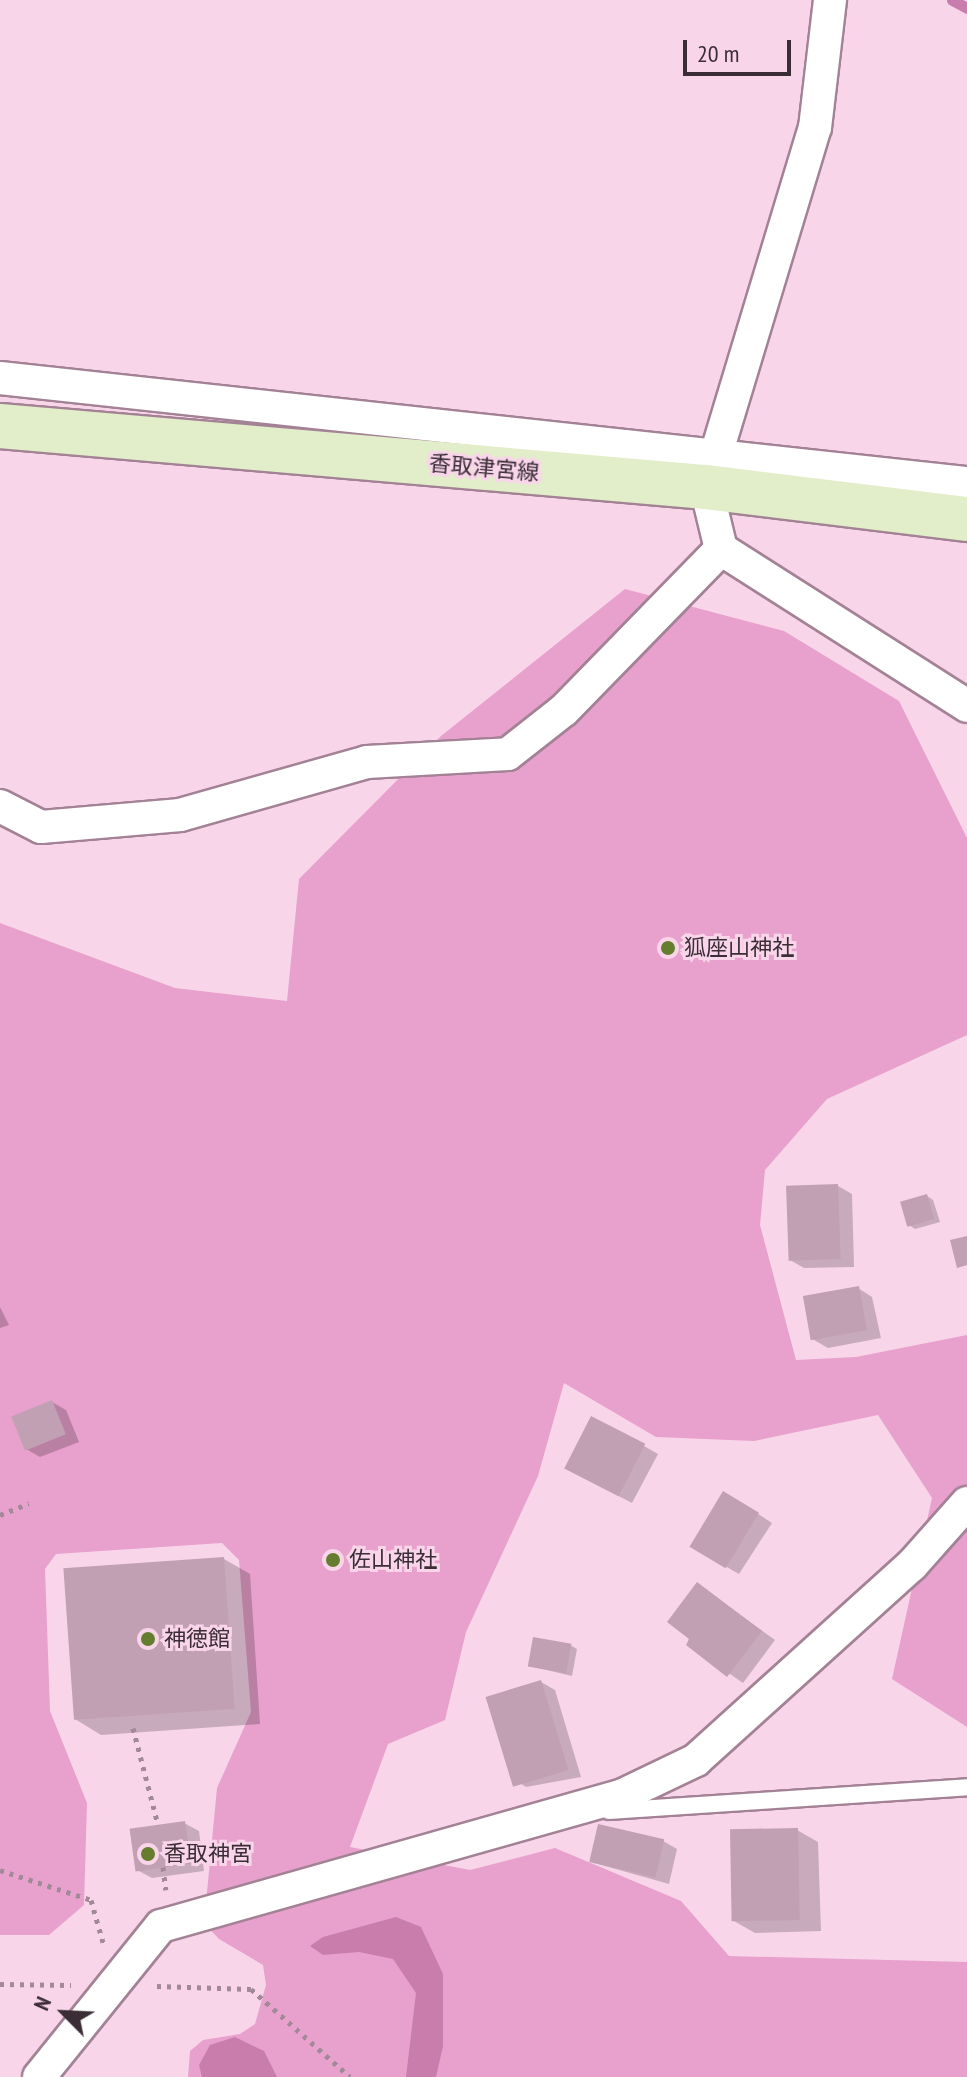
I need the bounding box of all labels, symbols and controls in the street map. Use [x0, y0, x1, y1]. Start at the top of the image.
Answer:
scale bar [687, 24, 795, 74]
text: 20 m [697, 38, 739, 69]
street label: 香取津宮線 [428, 450, 540, 486]
place label: 狐座山神社 [684, 935, 794, 961]
marker: 狐座山神社 [659, 939, 677, 957]
place label: 佐山神社 [349, 1547, 437, 1573]
marker: 佐山神社 [324, 1551, 342, 1569]
place label: 神徳館 [164, 1626, 230, 1652]
marker: 神徳館 [139, 1630, 157, 1648]
place label: 香取神宮 [164, 1841, 252, 1867]
marker: 香取神宮 [139, 1845, 157, 1863]
north arrow [24, 1973, 104, 2053]
text: N [27, 1992, 57, 2014]

